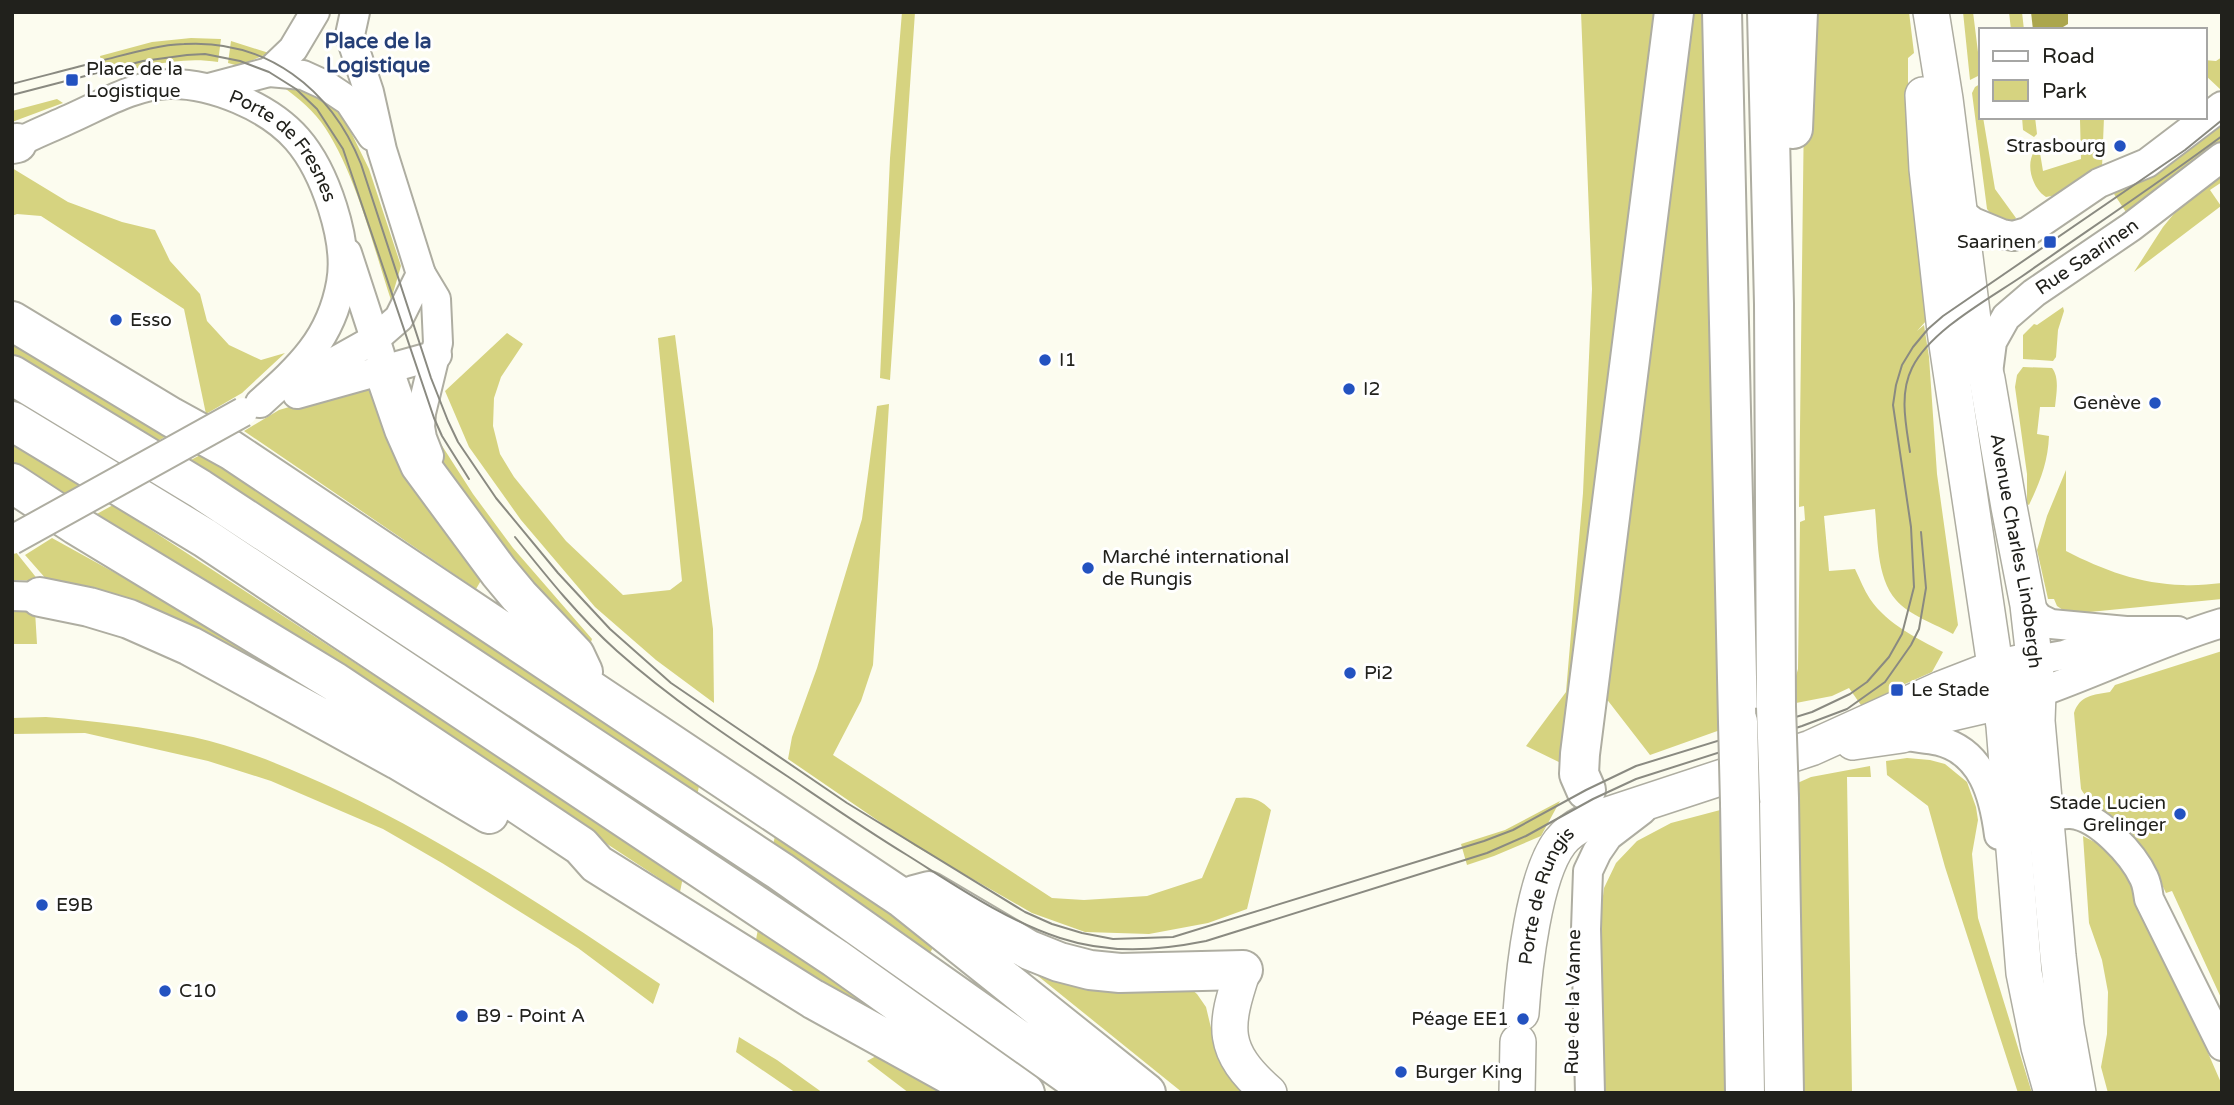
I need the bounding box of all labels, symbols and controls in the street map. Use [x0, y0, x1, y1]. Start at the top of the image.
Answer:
legend [1979, 28, 2206, 119]
district label: Place de la Logistique [324, 29, 432, 78]
text: Road [2042, 44, 2095, 69]
place label: Place de la Logistique [86, 58, 183, 102]
marker: Place de la Logistique [64, 72, 80, 88]
text: Park [2042, 79, 2087, 104]
street label: Porte de Fresnes [226, 85, 341, 205]
place label: Strasbourg [2006, 135, 2106, 157]
marker: Strasbourg [2112, 138, 2128, 154]
street label: Rue Saarinen [2031, 214, 2143, 300]
place label: Saarinen [1957, 231, 2036, 253]
marker: Saarinen [2042, 234, 2058, 250]
place label: Esso [130, 309, 172, 331]
marker: Esso [108, 312, 124, 328]
place label: I1 [1059, 349, 1076, 371]
marker: I1 [1037, 352, 1053, 368]
place label: I2 [1363, 378, 1380, 400]
marker: I2 [1341, 381, 1357, 397]
place label: Genève [2073, 392, 2141, 414]
marker: Genève [2147, 395, 2163, 411]
street label: Avenue Charles Lindbergh [1986, 432, 2046, 670]
place label: Marché international de Rungis [1102, 546, 1289, 590]
marker: Marché international de Rungis [1080, 560, 1096, 576]
place label: Pi2 [1364, 662, 1393, 684]
marker: Pi2 [1342, 665, 1358, 681]
place label: Le Stade [1911, 679, 1990, 701]
marker: Le Stade [1889, 682, 1905, 698]
place label: Stade Lucien Grelinger [2049, 792, 2167, 836]
marker: Stade Lucien Grelinger [2172, 806, 2188, 822]
street label: Porte de Rungis [1515, 822, 1579, 966]
place label: E9B [56, 894, 93, 916]
marker: E9B [34, 897, 50, 913]
street label: Rue de la Vanne [1561, 929, 1585, 1075]
place label: C10 [179, 980, 216, 1002]
marker: C10 [157, 983, 173, 999]
place label: B9 - Point A [476, 1005, 585, 1027]
marker: B9 - Point A [454, 1008, 470, 1024]
place label: Péage EE1 [1411, 1008, 1509, 1030]
marker: Péage EE1 [1515, 1011, 1531, 1027]
place label: Burger King [1415, 1061, 1523, 1083]
marker: Burger King [1393, 1064, 1409, 1080]

